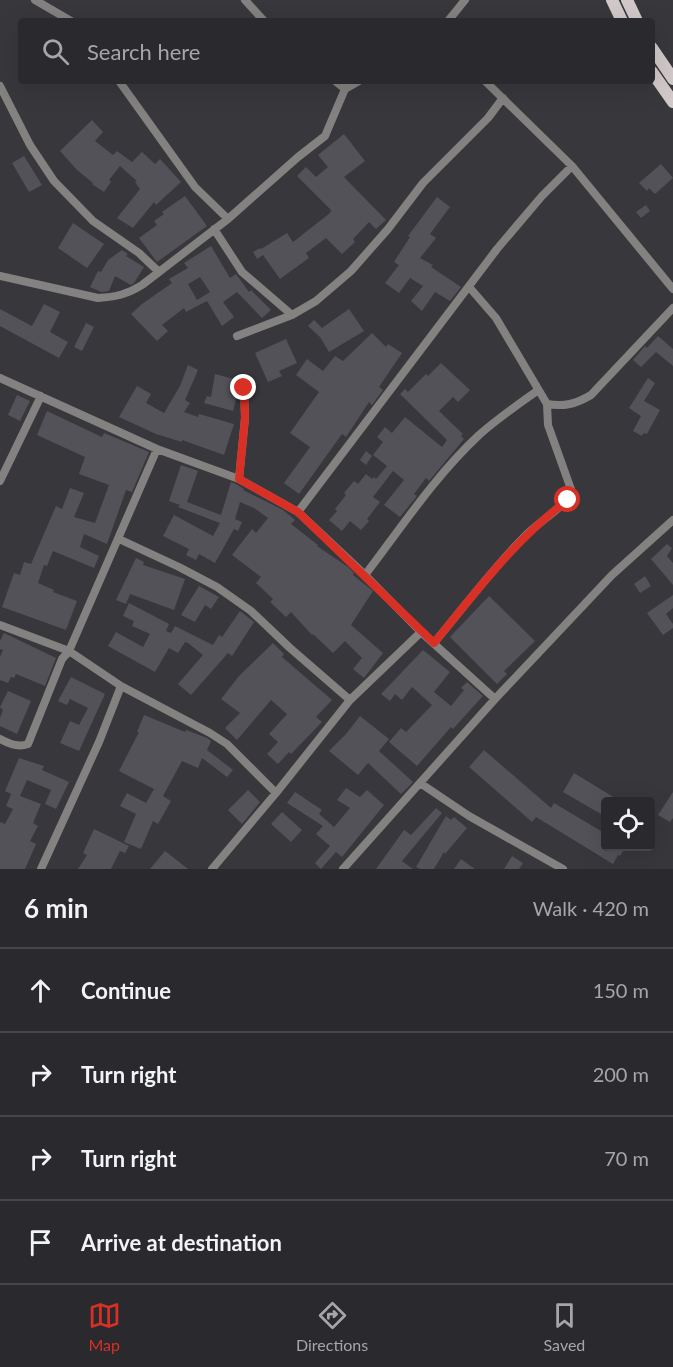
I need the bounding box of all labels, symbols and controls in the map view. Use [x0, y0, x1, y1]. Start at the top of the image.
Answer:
search box [18, 18, 655, 84]
icon: search [39, 35, 72, 68]
text: Search here [87, 38, 200, 65]
route end [230, 374, 256, 400]
route start [554, 486, 580, 512]
map controls [601, 797, 655, 851]
button: locate [601, 797, 655, 851]
text: 6 min [24, 892, 88, 924]
text: Walk · 420 m [533, 896, 649, 920]
icon: ahead [24, 974, 57, 1007]
text: Continue [81, 977, 171, 1004]
text: 150 m [593, 978, 649, 1002]
icon: right [24, 1058, 57, 1091]
text: Turn right [81, 1061, 176, 1088]
text: 200 m [593, 1062, 649, 1086]
icon: right [24, 1142, 57, 1175]
text: Turn right [81, 1145, 176, 1172]
text: 70 m [604, 1146, 649, 1170]
icon: arrive [24, 1226, 57, 1259]
text: Arrive at destination [81, 1229, 282, 1256]
tab: Map [88, 1299, 121, 1354]
tab: Directions [296, 1299, 368, 1354]
tab: Saved [544, 1299, 585, 1354]

